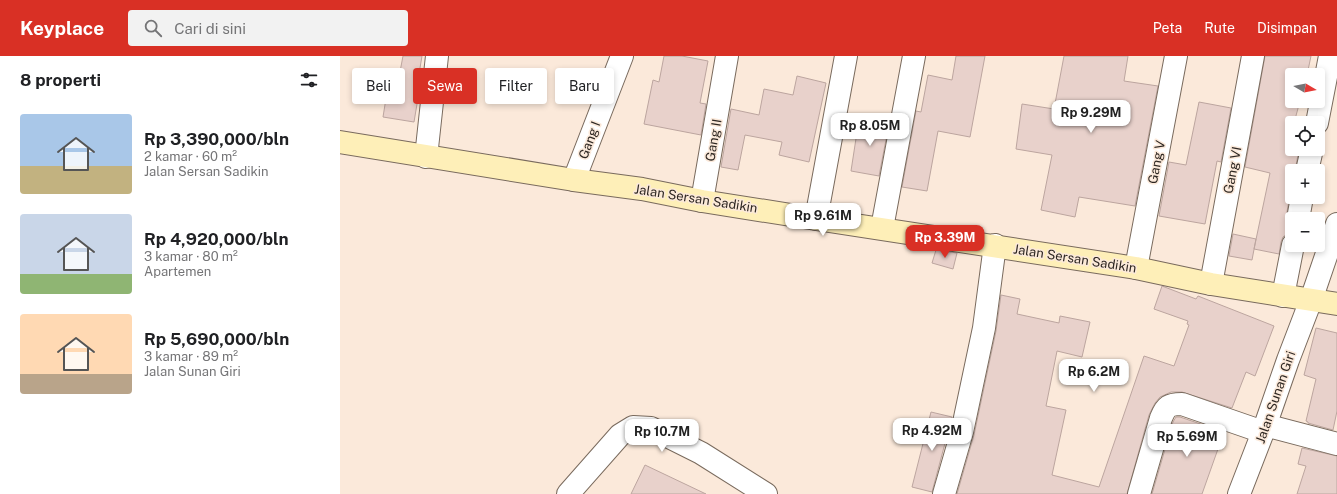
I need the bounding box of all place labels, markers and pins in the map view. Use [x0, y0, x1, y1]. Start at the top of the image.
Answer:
pin: Rp 9.29M [1050, 100, 1132, 134]
pin: Rp 8.05M [829, 113, 911, 147]
pin: Rp 9.61M [782, 203, 864, 237]
pin: Rp 3.39M [904, 225, 986, 259]
pin: Rp 6.2M [1057, 359, 1131, 393]
pin: Rp 4.92M [891, 418, 973, 452]
pin: Rp 10.7M [621, 419, 703, 453]
pin: Rp 5.69M [1146, 424, 1228, 458]

